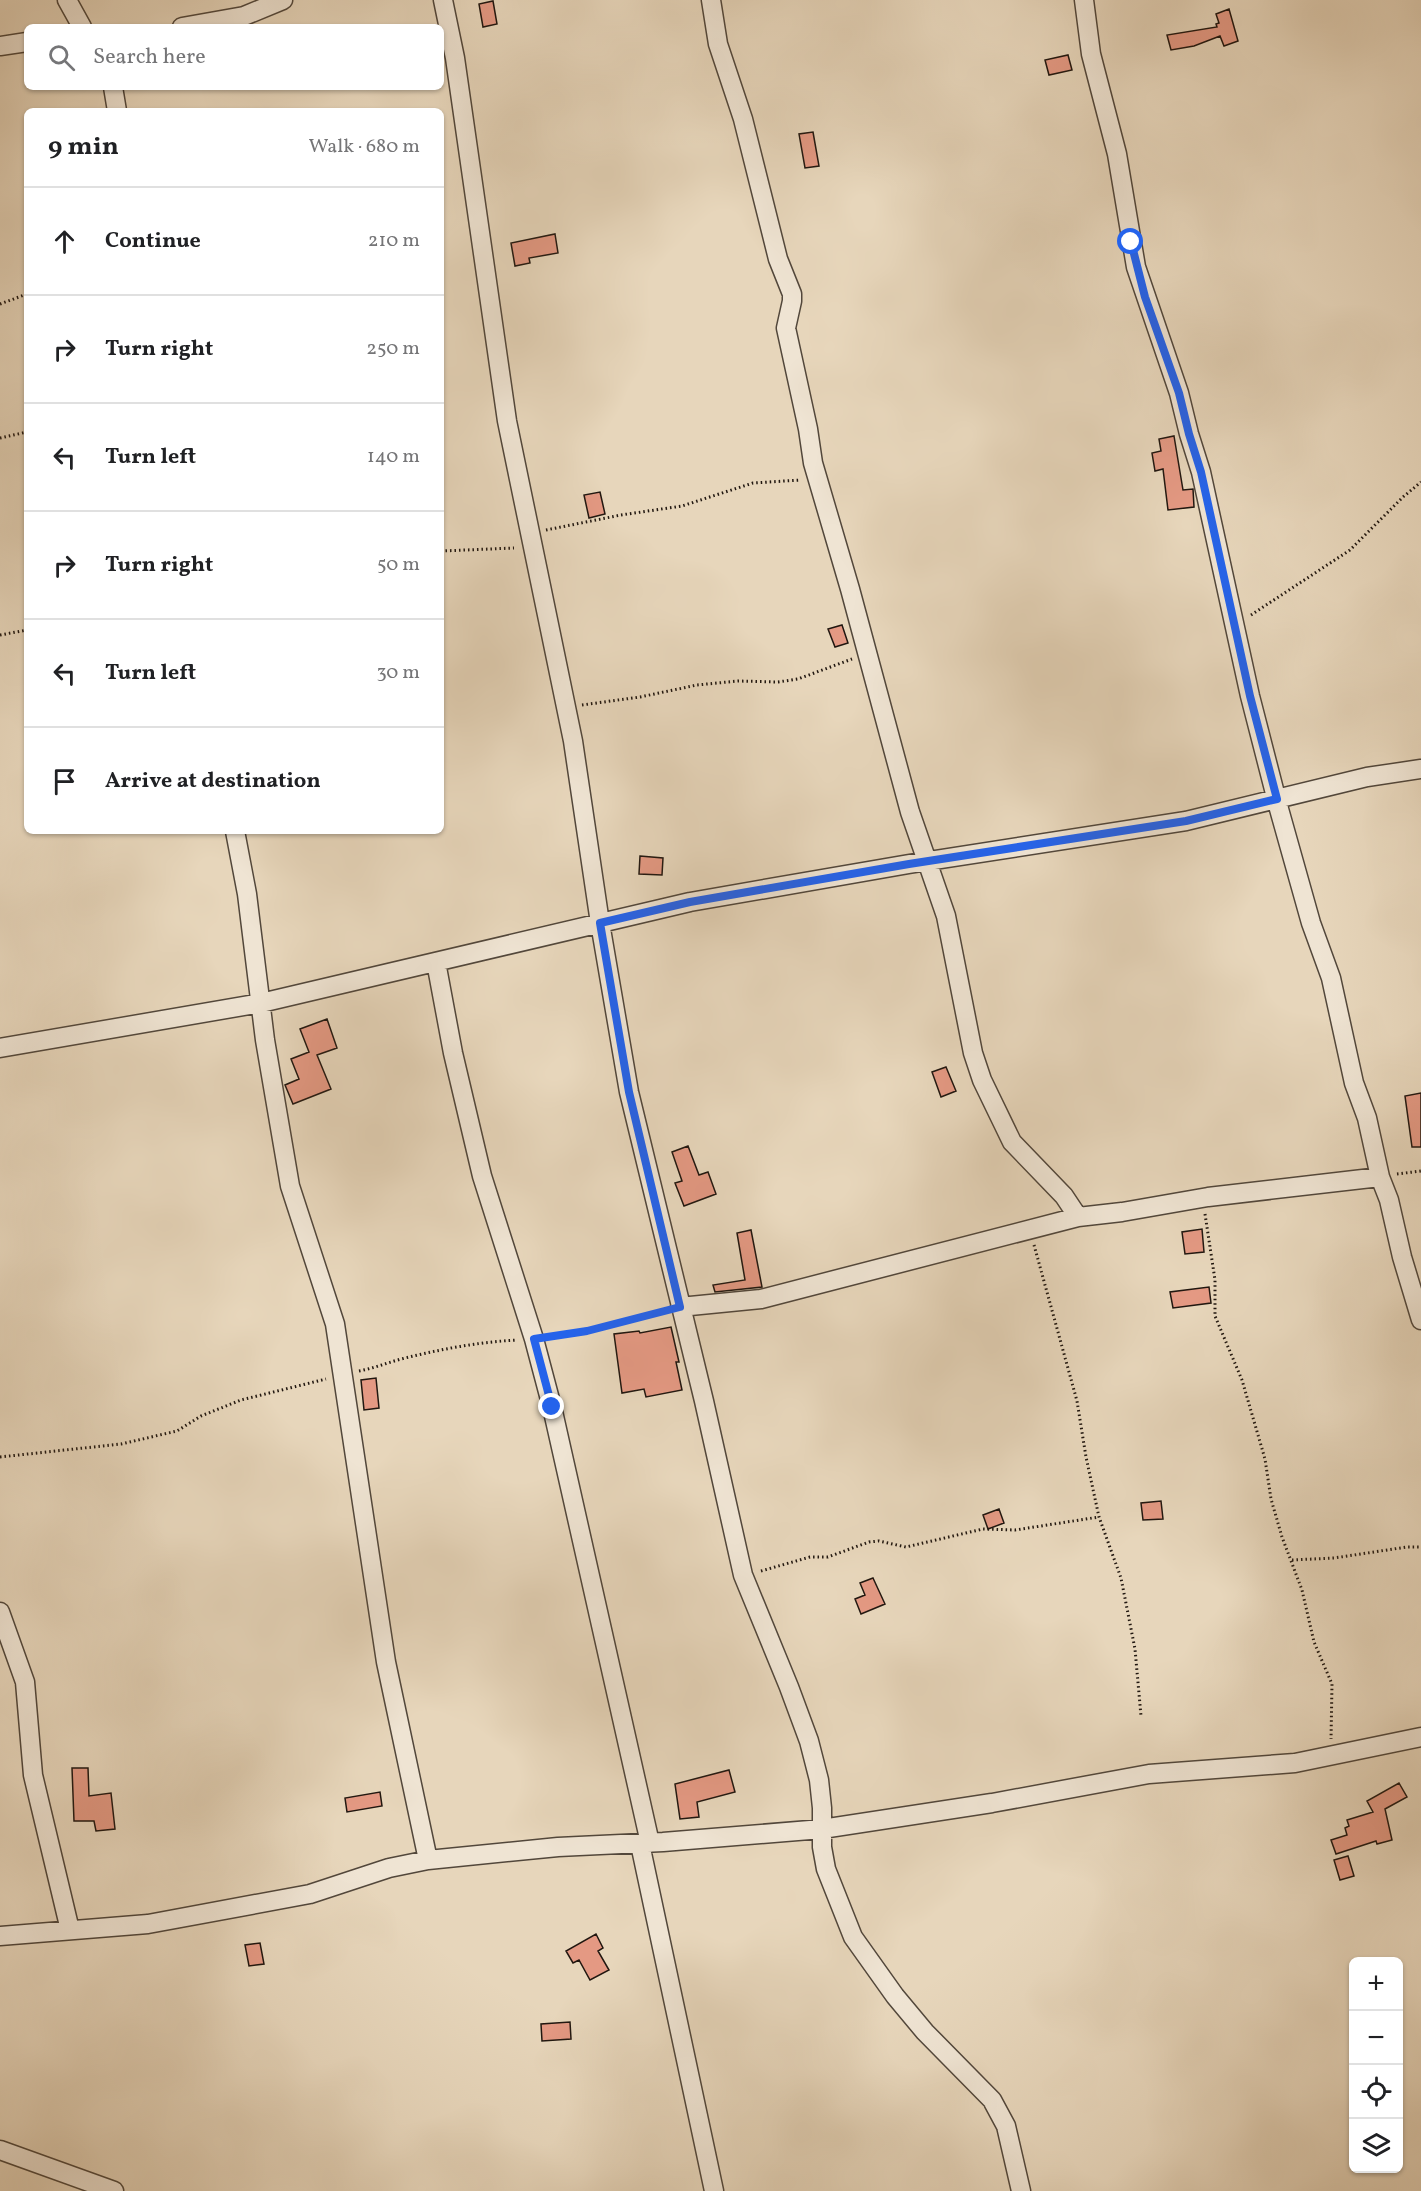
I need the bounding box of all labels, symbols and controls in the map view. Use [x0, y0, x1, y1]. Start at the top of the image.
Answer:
search box [24, 24, 444, 90]
icon: search [45, 41, 78, 74]
text: Search here [93, 42, 206, 73]
text: 9 min [48, 129, 119, 165]
text: Walk · 680 m [309, 133, 420, 161]
icon: ahead [48, 225, 81, 258]
text: Continue [105, 226, 201, 257]
text: 210 m [368, 227, 420, 255]
route start [1117, 228, 1143, 254]
icon: right [48, 333, 81, 366]
text: Turn right [105, 334, 213, 365]
text: 250 m [366, 335, 420, 363]
icon: left [48, 441, 81, 474]
text: Turn left [105, 442, 196, 473]
text: 140 m [367, 443, 420, 471]
icon: right [48, 549, 81, 582]
text: Turn right [105, 550, 213, 581]
text: 50 m [377, 551, 420, 579]
icon: left [48, 657, 81, 690]
text: Turn left [105, 658, 196, 689]
text: 30 m [376, 659, 420, 687]
icon: arrive [48, 765, 81, 798]
text: Arrive at destination [105, 766, 321, 797]
route end [538, 1393, 564, 1419]
map controls [1349, 1957, 1403, 2173]
button: + [1349, 1957, 1403, 2011]
button: − [1349, 2011, 1403, 2065]
button: locate [1349, 2065, 1403, 2119]
button: layers [1349, 2119, 1403, 2173]

